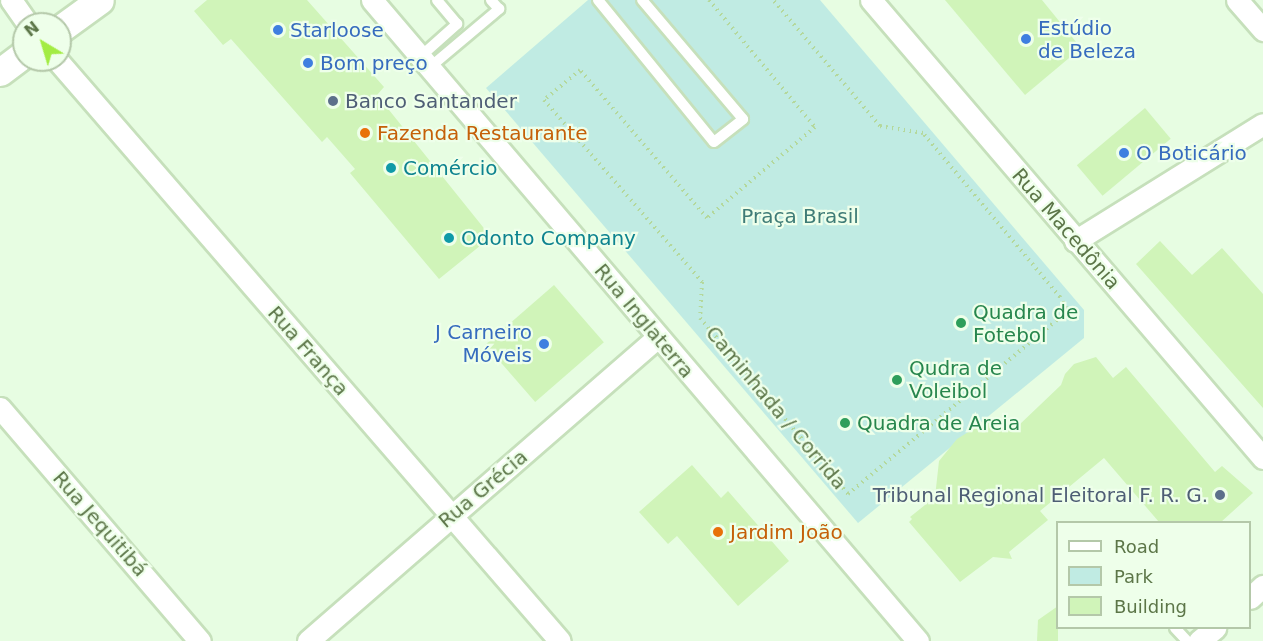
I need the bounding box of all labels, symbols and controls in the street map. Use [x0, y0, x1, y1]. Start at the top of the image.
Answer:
north arrow [12, 12, 72, 72]
place label: Estúdio de Beleza [1038, 16, 1136, 63]
text: N [21, 17, 43, 41]
place label: Starloose [290, 18, 384, 42]
marker: Starloose [271, 23, 285, 37]
marker: Estúdio de Beleza [1019, 32, 1033, 46]
place label: Bom preço [320, 51, 428, 75]
marker: Bom preço [301, 56, 315, 70]
place label: Banco Santander [345, 89, 517, 113]
marker: Banco Santander [326, 94, 340, 108]
place label: Fazenda Restaurante [377, 121, 588, 145]
marker: Fazenda Restaurante [358, 126, 372, 140]
place label: O Boticário [1136, 141, 1247, 165]
marker: O Boticário [1117, 146, 1131, 160]
place label: Comércio [403, 156, 498, 180]
marker: Comércio [384, 161, 398, 175]
street label: Rua Macedônia [1007, 164, 1125, 294]
park label: Praça Brasil [741, 204, 859, 228]
place label: Odonto Company [461, 226, 636, 250]
marker: Odonto Company [442, 231, 456, 245]
street label: Rua Inglaterra [589, 259, 699, 383]
place label: Quadra de Fotebol [973, 300, 1078, 347]
street label: Rua França [263, 301, 353, 401]
marker: Quadra de Fotebol [954, 316, 968, 330]
place label: J Carneiro Móveis [435, 320, 532, 367]
street label: Caminhada / Corrida [701, 321, 851, 495]
marker: J Carneiro Móveis [537, 337, 551, 351]
place label: Qudra de Voleibol [909, 356, 1002, 403]
marker: Qudra de Voleibol [890, 373, 904, 387]
place label: Quadra de Areia [857, 411, 1020, 435]
marker: Quadra de Areia [838, 416, 852, 430]
street label: Rua Grécia [434, 445, 532, 533]
street label: Rua Jequitibá [48, 466, 152, 582]
place label: Tribunal Regional Eleitoral F. R. G. [873, 483, 1208, 507]
marker: Tribunal Regional Eleitoral F. R. G. [1213, 488, 1227, 502]
place label: Jardim João [730, 520, 843, 544]
legend [1056, 521, 1251, 629]
marker: Jardim João [711, 525, 725, 539]
text: Road [1114, 536, 1159, 557]
text: Park [1114, 566, 1153, 587]
text: Building [1114, 596, 1187, 617]

